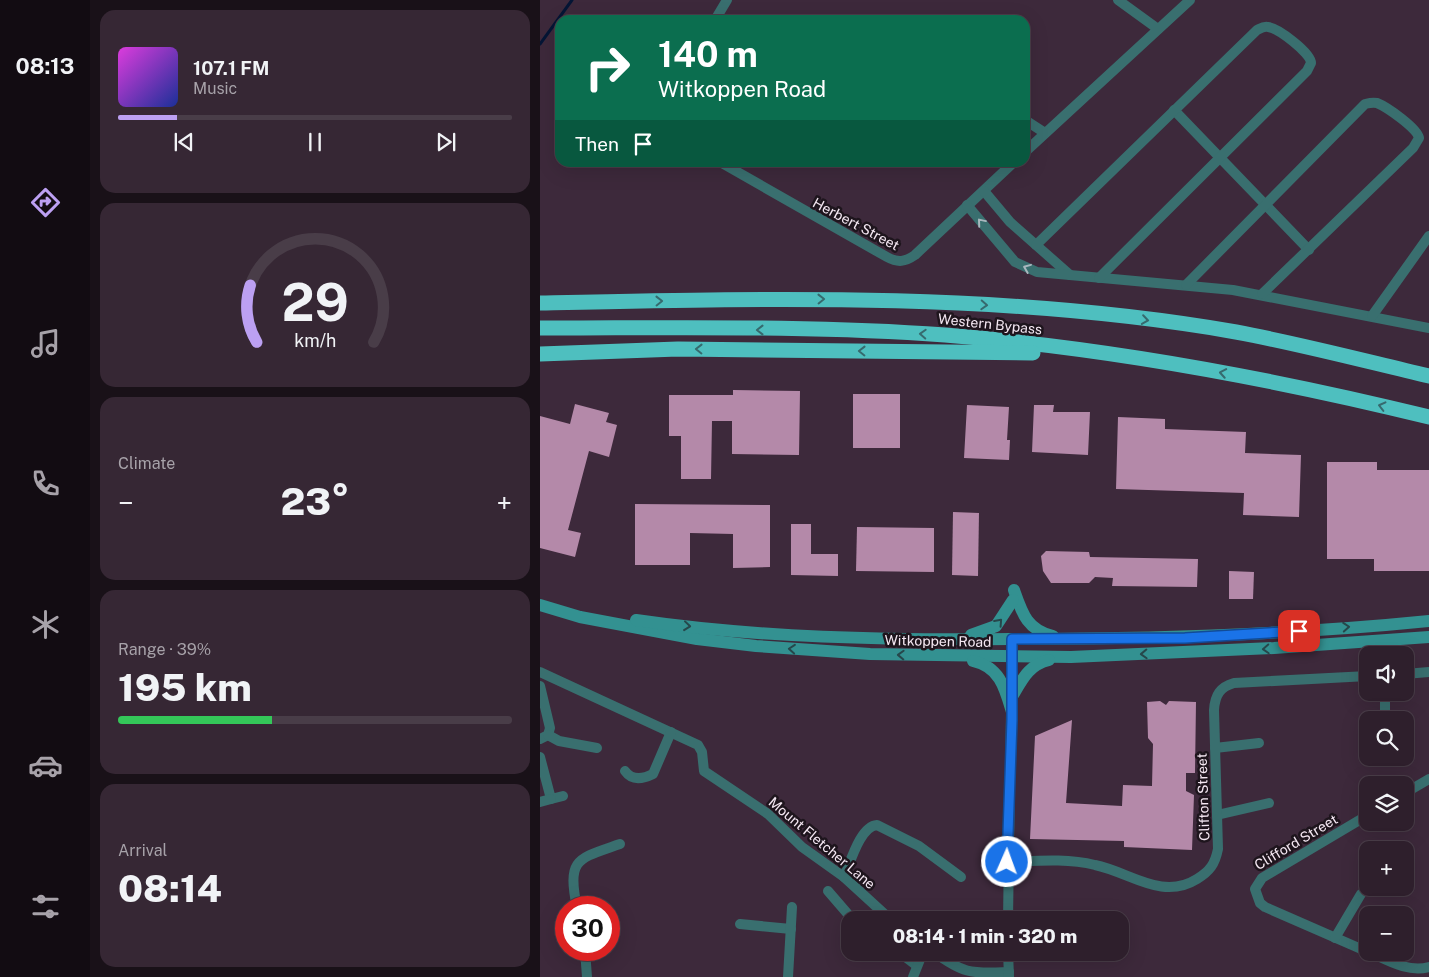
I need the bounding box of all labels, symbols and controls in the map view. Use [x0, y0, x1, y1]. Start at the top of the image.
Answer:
text: 140 m [658, 34, 758, 75]
icon: right [575, 35, 640, 100]
text: 08:13 [16, 53, 74, 79]
text: 107.1 FM [193, 57, 269, 79]
text: Witkoppen Road [658, 76, 826, 102]
text: Music [193, 79, 237, 98]
icon: previous [170, 128, 198, 156]
icon: pause [301, 128, 329, 156]
icon: next [432, 128, 460, 156]
icon: arrive [629, 130, 657, 158]
text: Then [575, 133, 619, 155]
icon: directions [28, 185, 63, 220]
street label: Herbert Street [810, 195, 902, 253]
one-way arrow [979, 219, 987, 228]
one-way arrow [1023, 264, 1032, 274]
text: 29 [281, 272, 349, 333]
one-way arrow [818, 294, 825, 304]
one-way arrow [655, 296, 663, 306]
one-way arrow [980, 300, 988, 311]
street label: Western Bypass [937, 311, 1043, 337]
one-way arrow [1142, 314, 1150, 325]
one-way arrow [756, 325, 764, 335]
icon: music [28, 326, 63, 361]
one-way arrow [919, 329, 927, 340]
text: km/h [294, 330, 336, 351]
one-way arrow [695, 344, 703, 354]
one-way arrow [858, 346, 866, 356]
one-way arrow [1218, 368, 1227, 378]
one-way arrow [1377, 401, 1386, 412]
text: Climate [118, 454, 175, 473]
icon: phone [28, 466, 63, 501]
text: 23° [281, 479, 349, 524]
text: − [118, 486, 134, 519]
text: + [496, 486, 512, 519]
icon: climate [28, 607, 63, 642]
pin [1278, 610, 1320, 652]
icon: arrive [1285, 617, 1313, 645]
one-way arrow [993, 618, 1002, 627]
one-way arrow [683, 620, 691, 631]
one-way arrow [1343, 622, 1351, 633]
street label: Witkoppen Road [884, 632, 992, 650]
text: Range · 39% [118, 640, 211, 659]
one-way arrow [1261, 643, 1269, 654]
one-way arrow [787, 644, 795, 655]
map controls [1359, 646, 1414, 961]
button: sound [1359, 646, 1414, 701]
one-way arrow [1140, 648, 1148, 659]
one-way arrow [897, 650, 904, 660]
text: 195 km [118, 665, 252, 710]
button: search [1359, 711, 1414, 766]
icon: car [28, 748, 63, 783]
street label: Clifton Street [1193, 753, 1213, 841]
button: layers [1359, 776, 1414, 831]
street label: Mount Fletcher Lane [765, 794, 879, 892]
street label: Clifford Street [1252, 811, 1340, 873]
position arrow [980, 835, 1032, 887]
text: Arrival [118, 841, 167, 860]
button: + [1359, 841, 1414, 896]
text: 08:14 [118, 866, 222, 911]
icon: filters [28, 889, 63, 924]
speed limit sign: 30 [555, 896, 620, 961]
button: − [1359, 906, 1414, 961]
text: 08:14 · 1 min · 320 m [893, 925, 1077, 947]

